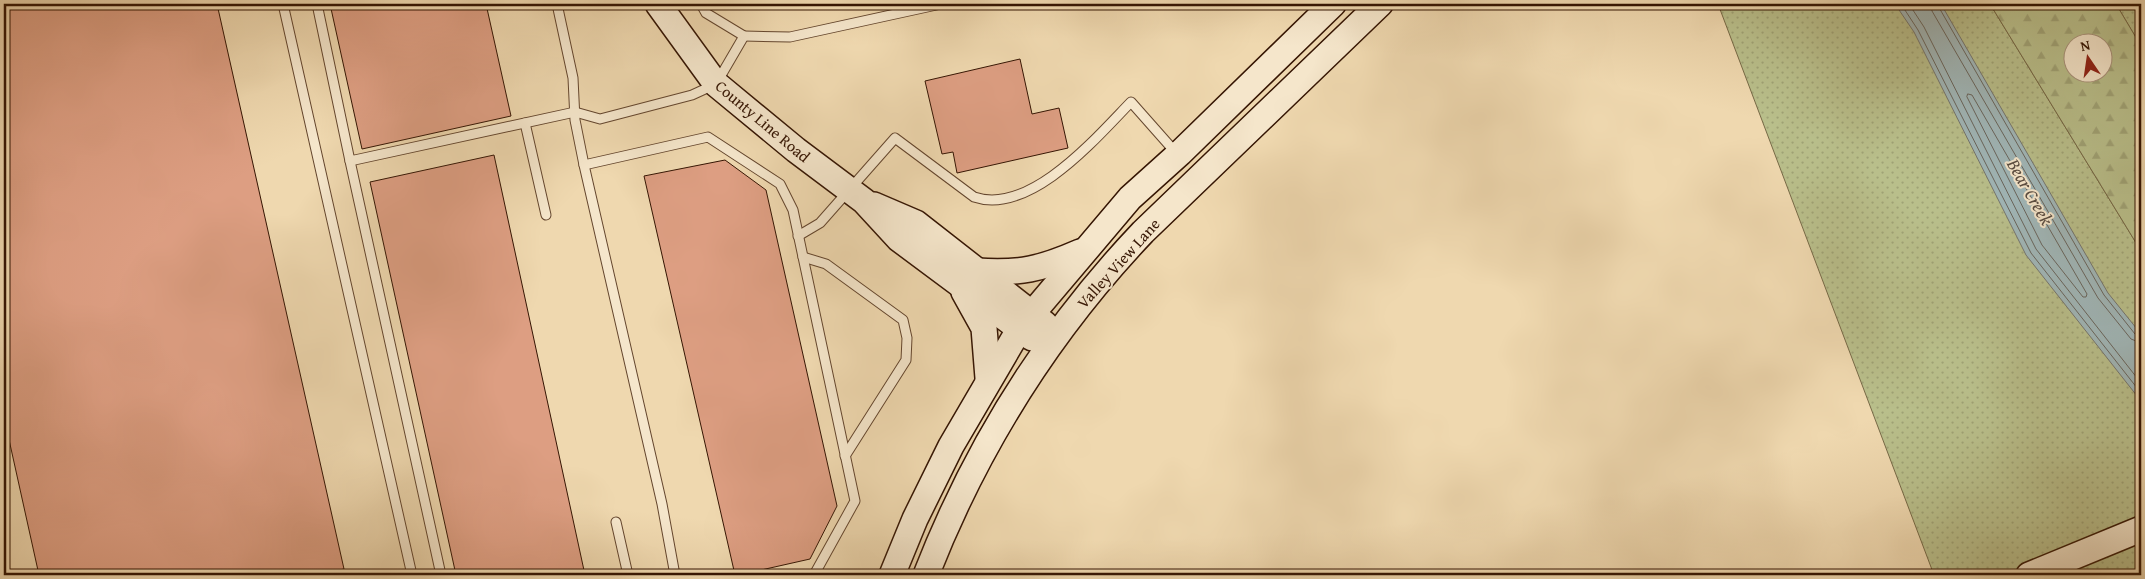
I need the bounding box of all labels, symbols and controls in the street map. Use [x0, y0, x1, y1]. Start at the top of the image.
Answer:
north arrow [2062, 32, 2112, 82]
text: N [2078, 34, 2093, 56]
street label: County Line Road [710, 74, 816, 168]
water label: Bear Creek [2000, 153, 2061, 231]
street label: Valley View Lane [1071, 213, 1165, 313]

